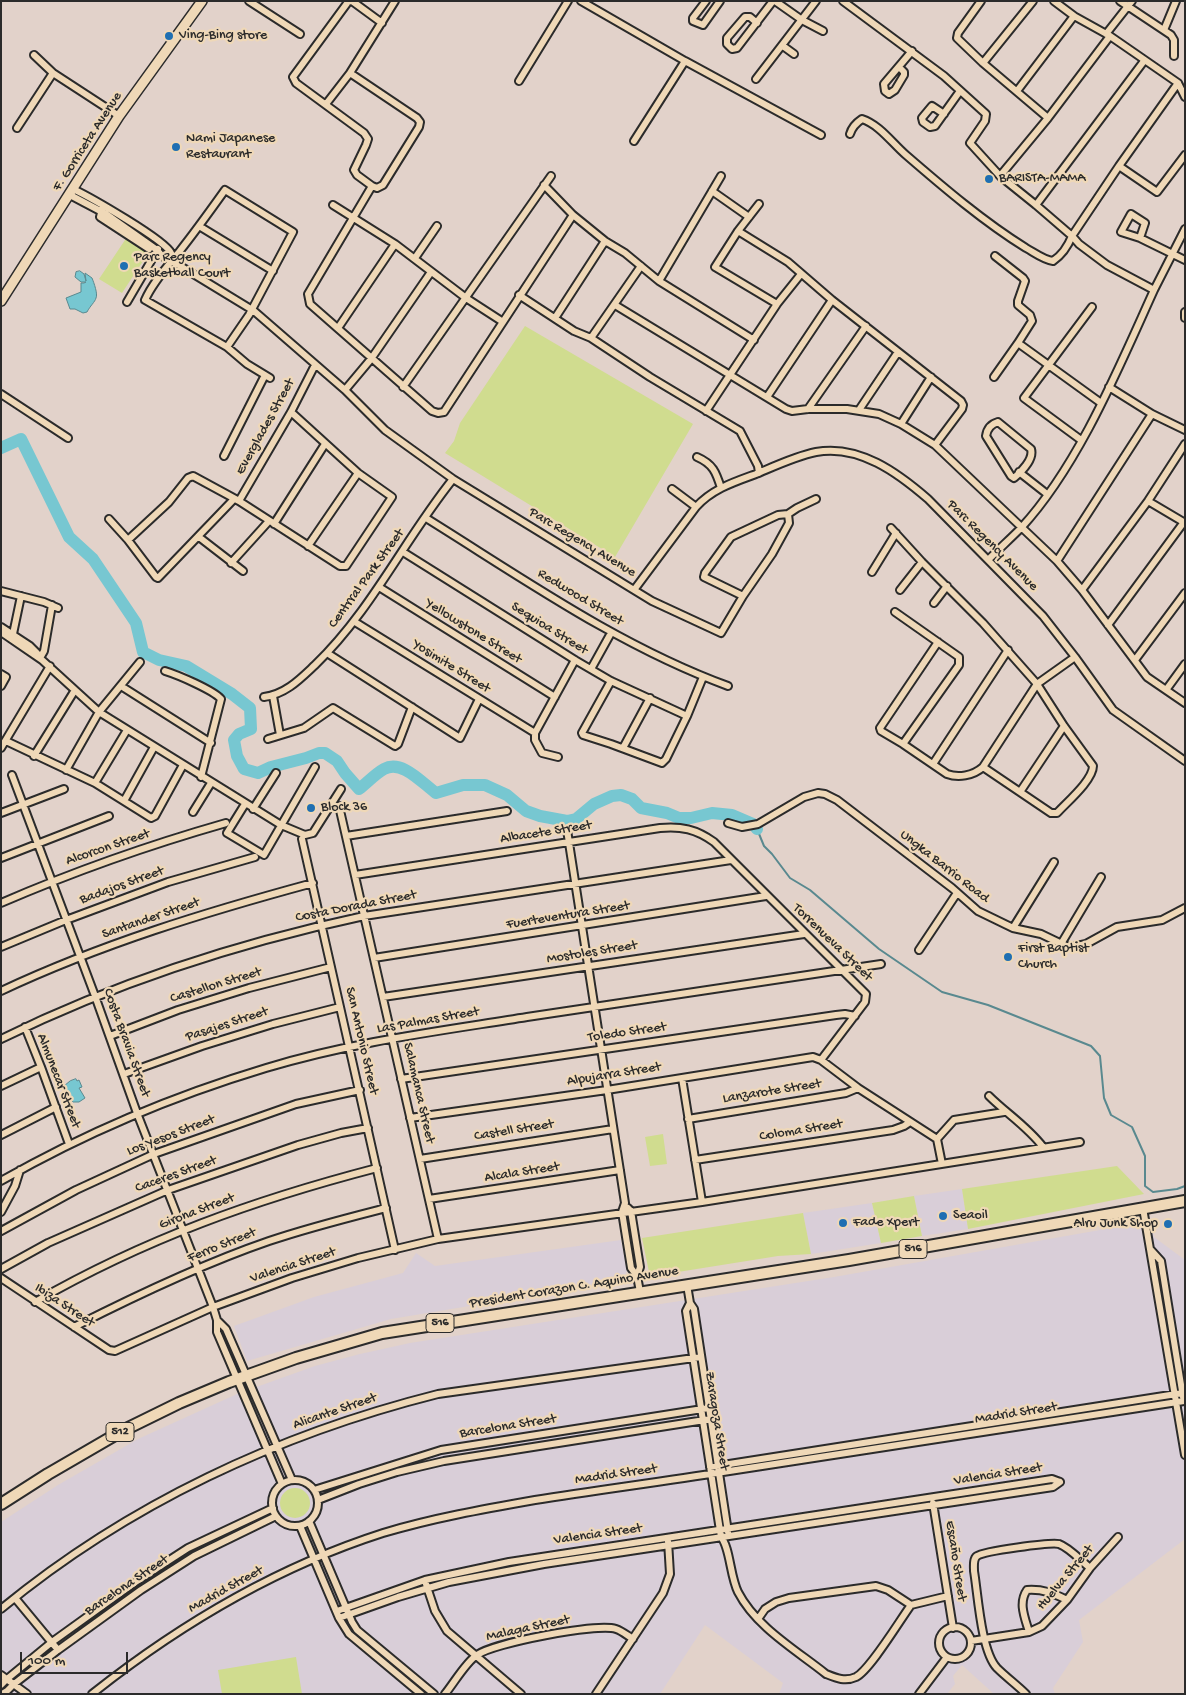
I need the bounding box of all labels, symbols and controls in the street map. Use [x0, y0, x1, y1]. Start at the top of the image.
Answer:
place label: Ving-Bing store [179, 28, 267, 44]
marker: Ving-Bing store [163, 30, 175, 42]
street label: F. Gorriceta Avenue [50, 89, 126, 195]
place label: Nami Japanese Restaurant [186, 131, 275, 164]
marker: Nami Japanese Restaurant [170, 141, 182, 153]
place label: BARISTA-MAMA [999, 171, 1086, 187]
marker: BARISTA-MAMA [983, 173, 995, 185]
place label: Parc Regency Basketball Court [134, 250, 230, 282]
marker: Parc Regency Basketball Court [118, 260, 130, 272]
street label: Everglades Street [233, 376, 299, 478]
street label: Parc Regency Avenue [943, 497, 1041, 595]
street label: Parc Regency Avenue [525, 504, 639, 582]
street label: Centrral Park Street [325, 526, 409, 632]
street label: Redwood Street [534, 566, 626, 630]
street label: Yellowstone Street [422, 596, 524, 668]
street label: Sequioa Street [507, 599, 591, 659]
street label: Yosimite Street [409, 636, 493, 698]
place label: Block 36 [321, 800, 367, 816]
marker: Block 36 [305, 802, 317, 814]
street label: Albacete Street [499, 818, 593, 848]
street label: Alcorcon Street [64, 826, 152, 870]
street label: Ungka Barrio Road [896, 827, 992, 907]
street label: Badajos Street [78, 863, 166, 909]
street label: Costa Dorada Street [294, 887, 418, 927]
street label: Santander Street [100, 894, 202, 944]
street label: Fuerteventura Street [505, 898, 631, 934]
street label: Torrenueva Street [788, 901, 876, 985]
street label: Mostoles Street [546, 938, 638, 968]
place label: First Baptist Church [1018, 941, 1089, 974]
marker: First Baptist Church [1002, 951, 1014, 963]
street label: Castellon Street [169, 964, 263, 1008]
street label: Costa Bravia Street [99, 986, 153, 1100]
street label: San Antonio Street [340, 986, 382, 1096]
street label: Pasajes Street [184, 1004, 270, 1046]
street label: Las Palmas Street [376, 1004, 480, 1038]
street label: Toledo Street [587, 1019, 667, 1047]
street label: Almunecar Street [32, 1031, 84, 1131]
street label: Salamanca Street [398, 1041, 438, 1145]
street label: Alpujarra Street [566, 1059, 662, 1091]
street label: Lanzarote Street [722, 1076, 822, 1108]
street label: Los Yesos Street [125, 1112, 217, 1160]
street label: Castell Street [473, 1116, 555, 1146]
street label: Coloma Street [758, 1116, 844, 1146]
street label: Caceres Street [133, 1153, 219, 1197]
street label: Alcala Street [483, 1159, 561, 1187]
street label: Girona Street [157, 1190, 237, 1234]
place label: Seaoil [953, 1208, 988, 1224]
marker: Seaoil [937, 1210, 949, 1222]
place label: Fade Xpert [853, 1215, 919, 1231]
place label: Alru Junk Shop [1073, 1216, 1158, 1232]
marker: Fade Xpert [837, 1217, 849, 1229]
marker: Alru Junk Shop [1162, 1218, 1174, 1230]
street label: Ferro Street [185, 1225, 259, 1267]
road number: 516 [899, 1240, 927, 1258]
street label: Valencia Street [248, 1244, 338, 1288]
street label: President Corazon C. Aquino Avenue [468, 1263, 680, 1313]
street label: Ibiza Street [31, 1280, 97, 1332]
road number: 516 [426, 1314, 454, 1332]
street label: Zaragoza Street [700, 1371, 732, 1471]
street label: Alicante Street [291, 1390, 379, 1434]
street label: Madrid Street [974, 1399, 1058, 1429]
street label: Barcelona Street [459, 1411, 557, 1443]
road number: 512 [106, 1422, 134, 1441]
street label: Valencia Street [953, 1460, 1043, 1490]
street label: Madrid Street [574, 1461, 658, 1489]
street label: Escaño Street [940, 1520, 970, 1602]
street label: Valencia Street [553, 1521, 643, 1549]
street label: Huelva Street [1034, 1542, 1098, 1614]
street label: Barcelona Street [82, 1552, 172, 1620]
street label: Madrid Street [186, 1563, 266, 1617]
street label: Malaga Street [485, 1612, 571, 1646]
scale bar [22, 1642, 130, 1674]
text: 100 m [28, 1652, 65, 1670]

